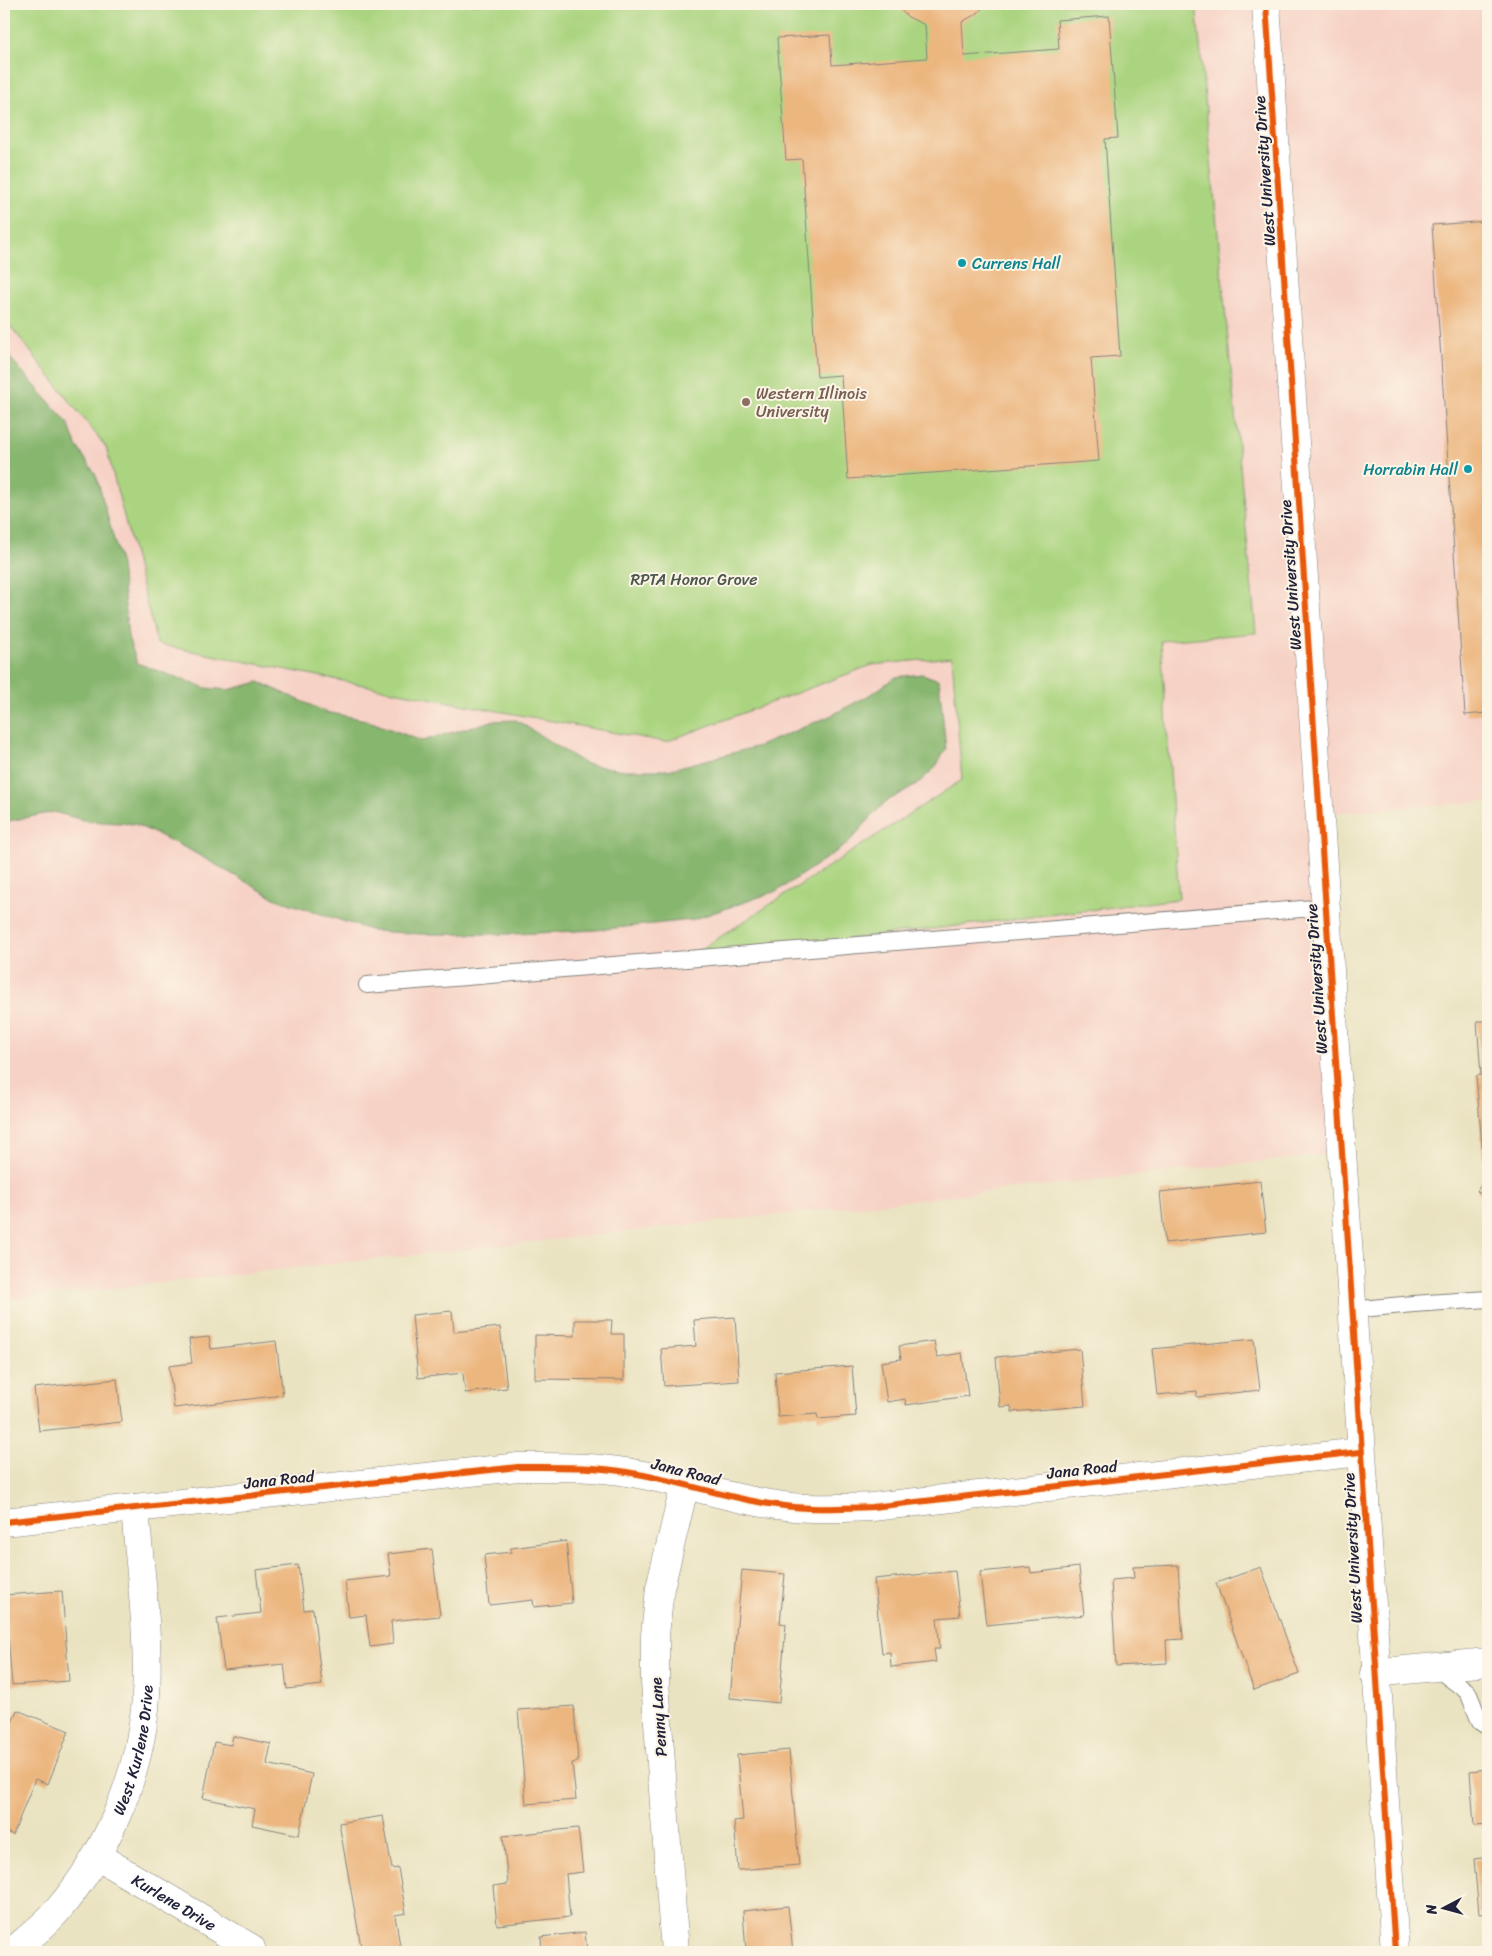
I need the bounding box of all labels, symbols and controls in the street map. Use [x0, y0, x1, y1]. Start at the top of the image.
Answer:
street label: West University Drive [1245, 95, 1284, 247]
place label: Currens Hall [972, 249, 1061, 278]
marker: Currens Hall [956, 257, 968, 269]
place label: Western Illinois University [756, 379, 868, 426]
marker: Western Illinois University [740, 396, 752, 408]
place label: Horrabin Hall [1363, 455, 1458, 484]
marker: Horrabin Hall [1462, 463, 1474, 475]
street label: West University Drive [1271, 499, 1310, 651]
park label: RPTA Honor Grove [631, 565, 757, 594]
street label: West University Drive [1297, 903, 1336, 1055]
street label: Jana Road [647, 1449, 725, 1494]
street label: Jana Road [1045, 1451, 1120, 1488]
street label: Jana Road [242, 1461, 317, 1498]
street label: West University Drive [1334, 1472, 1371, 1624]
street label: Penny Lane [641, 1676, 676, 1758]
street label: West Kurlene Drive [104, 1684, 161, 1820]
street label: Kurlene Drive [126, 1866, 222, 1939]
north arrow [1420, 1884, 1470, 1934]
text: N [1419, 1903, 1445, 1916]

